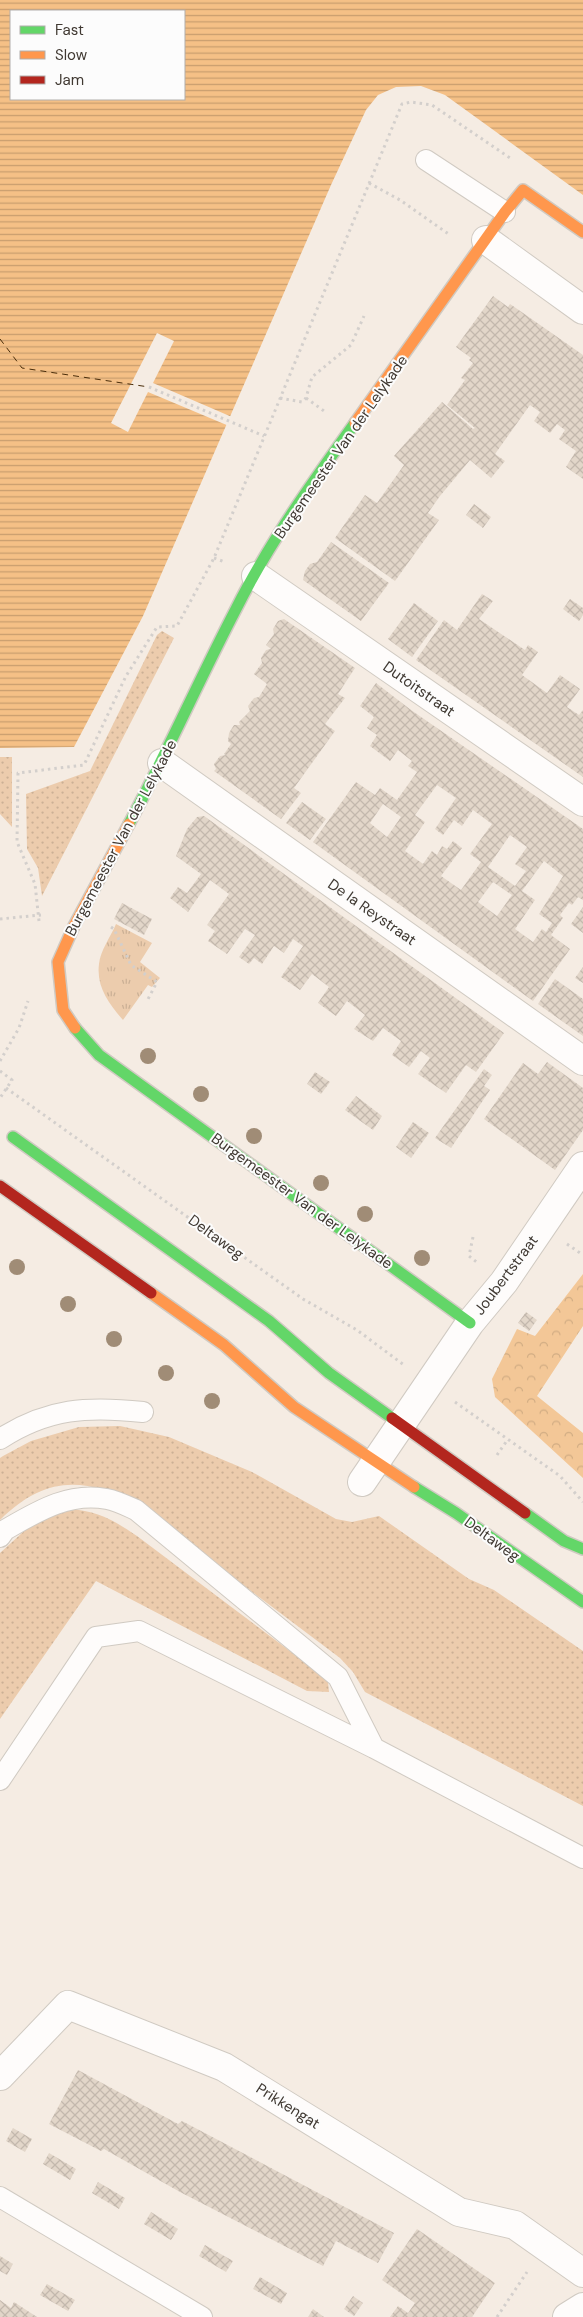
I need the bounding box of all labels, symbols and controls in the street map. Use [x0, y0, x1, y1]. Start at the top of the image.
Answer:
legend [10, 10, 185, 100]
text: Fast [55, 20, 84, 40]
text: Slow [55, 45, 88, 65]
text: Jam [55, 70, 84, 90]
street label: Burgemeester Van der Lelykade [270, 351, 412, 543]
street label: Dutoitstraat [379, 657, 459, 721]
street label: Burgemeester Van der Lelykade [61, 736, 181, 940]
street label: De la Reystraat [324, 874, 420, 950]
street label: Burgemeester Van der Lelykade [207, 1128, 397, 1274]
street label: Deltaweg [184, 1210, 248, 1264]
street label: Joubertstraat [469, 1231, 543, 1319]
street label: Deltaweg [460, 1512, 524, 1566]
street label: Prikkengat [252, 2079, 324, 2134]

